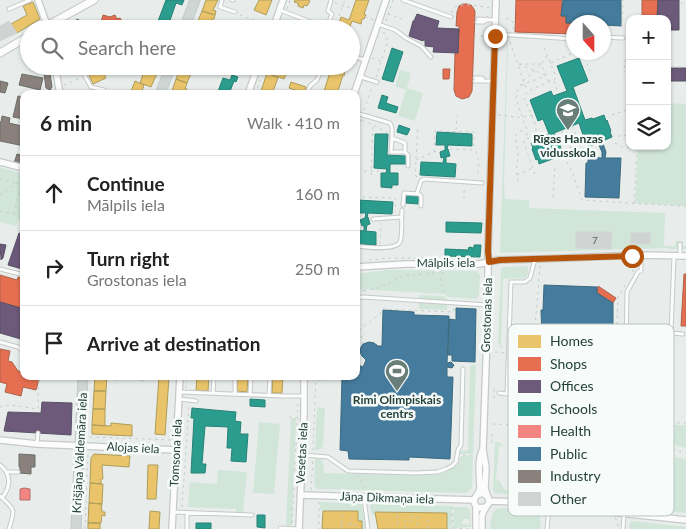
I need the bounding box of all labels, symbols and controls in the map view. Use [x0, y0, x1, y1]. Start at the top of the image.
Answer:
north arrow [566, 15, 611, 60]
map controls [626, 15, 671, 150]
button: + [626, 15, 671, 60]
search box [20, 20, 360, 75]
route end [484, 25, 507, 48]
icon: search [38, 34, 66, 62]
text: Search here [78, 36, 176, 59]
button: − [626, 60, 671, 105]
school or university icon: Rīgas Hanzas vidusskola [555, 97, 581, 131]
button: layers [626, 105, 671, 150]
text: 6 min [40, 110, 92, 135]
text: Walk · 410 m [247, 113, 340, 132]
place label: Rīgas Hanzas vidusskola [533, 131, 603, 160]
text: Continue [87, 172, 165, 195]
icon: ahead [40, 179, 68, 207]
text: 160 m [295, 184, 340, 203]
text: Mālpils iela [87, 195, 165, 214]
house number: 7 [592, 234, 598, 246]
route start [621, 245, 644, 268]
text: Turn right [87, 247, 169, 270]
icon: right [40, 254, 68, 282]
street label: Mālpils iela [417, 255, 475, 270]
text: 250 m [295, 259, 340, 278]
text: Grostonas iela [87, 270, 187, 289]
street label: Grostonas iela [478, 277, 495, 353]
legend [508, 324, 674, 516]
icon: arrive [40, 329, 68, 357]
text: Arrive at destination [87, 332, 260, 355]
text: Homes [550, 332, 593, 349]
text: Shops [550, 355, 587, 372]
sports icon: Rimi Olimpiskais centrs [384, 358, 410, 392]
text: Offices [550, 377, 594, 394]
street label: Krišjāņa Valdemāra iela [69, 392, 90, 514]
place label: Rimi Olimpiskais centrs [353, 392, 441, 421]
text: Schools [550, 400, 597, 417]
street label: Tomsona iela [166, 419, 185, 487]
street label: Vesetas iela [292, 422, 311, 484]
text: Health [550, 422, 591, 439]
street label: Alojas iela [106, 439, 160, 456]
text: Public [550, 445, 588, 462]
text: Industry [550, 467, 601, 484]
street label: Jāņa Dikmaņa iela [340, 488, 434, 507]
text: Other [550, 490, 587, 507]

